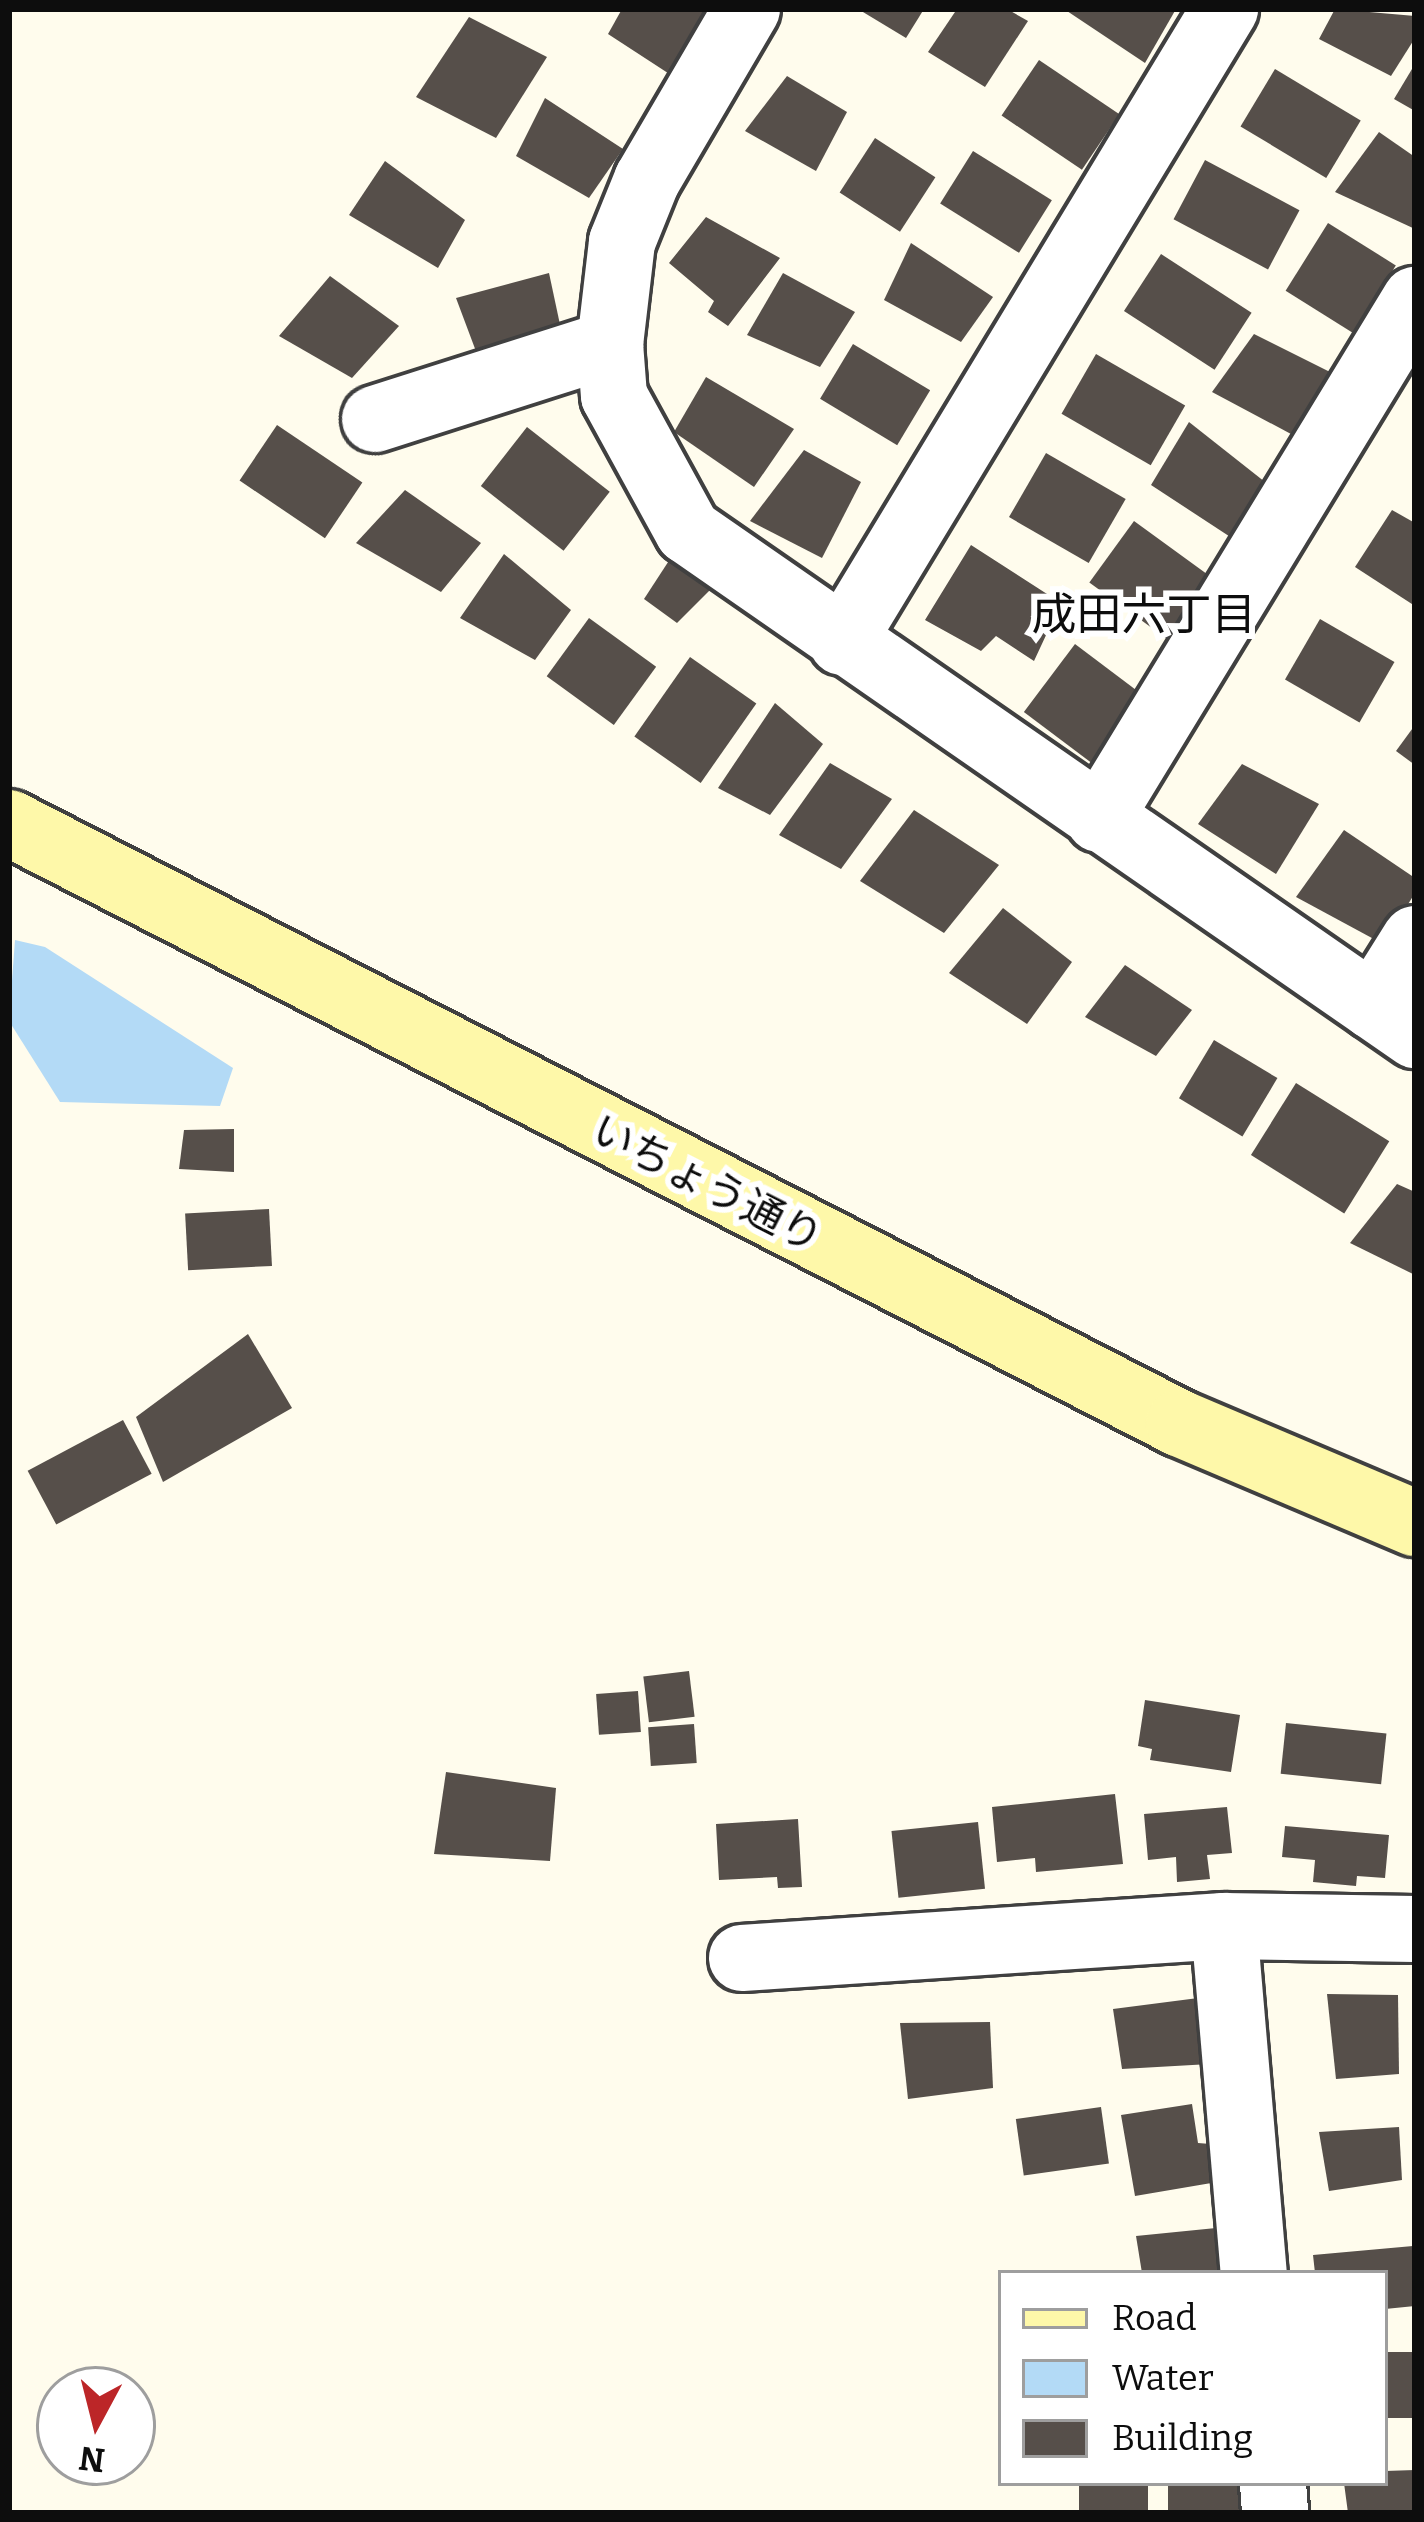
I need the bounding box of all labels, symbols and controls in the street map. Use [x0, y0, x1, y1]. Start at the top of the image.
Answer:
district label: 成田六丁目 [1032, 589, 1256, 643]
street label: いちょう通り [583, 1104, 831, 1264]
legend [998, 2270, 1388, 2486]
text: Road [1112, 2296, 1197, 2340]
text: Water [1112, 2356, 1214, 2400]
north arrow [36, 2366, 156, 2486]
text: Building [1112, 2416, 1253, 2460]
text: N [77, 2437, 107, 2480]

